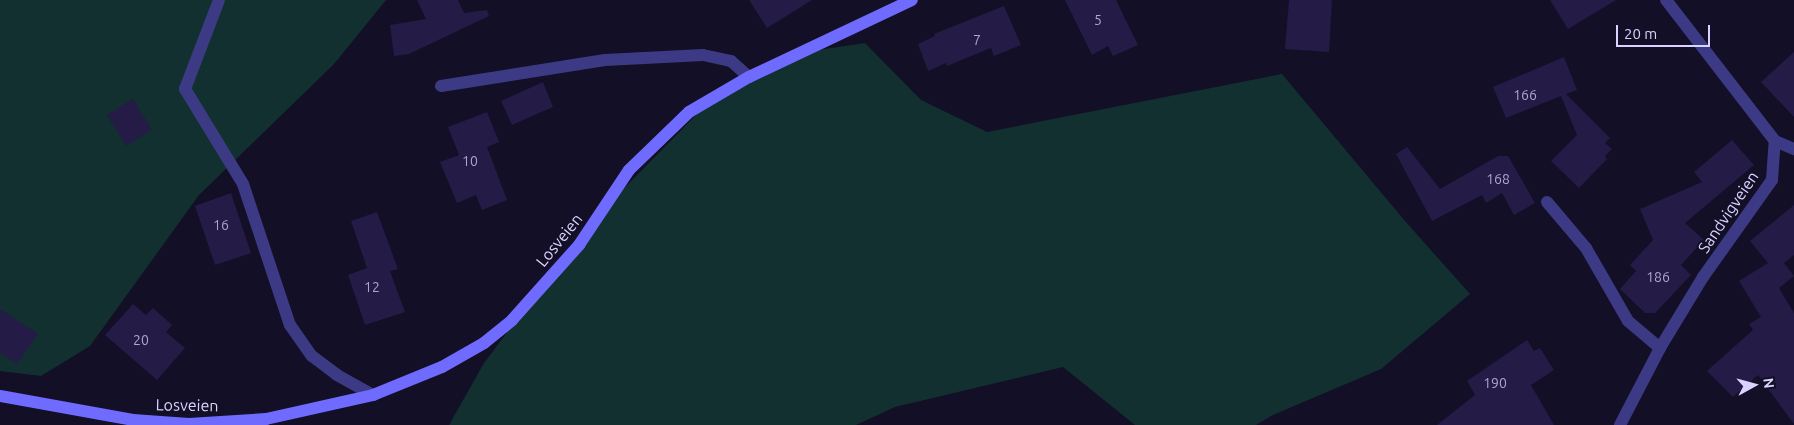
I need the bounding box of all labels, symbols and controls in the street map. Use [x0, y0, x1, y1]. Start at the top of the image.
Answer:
house number: 5 [1094, 12, 1102, 28]
scale bar [1619, 15, 1713, 47]
text: 20 m [1624, 25, 1657, 42]
house number: 7 [973, 32, 981, 48]
house number: 166 [1513, 87, 1537, 103]
house number: 10 [462, 153, 478, 169]
street label: Sandvigveien [1694, 167, 1762, 257]
house number: 168 [1486, 171, 1510, 187]
street label: Losveien [532, 210, 586, 270]
house number: 16 [213, 217, 229, 233]
house number: 186 [1646, 269, 1670, 285]
house number: 12 [364, 279, 380, 295]
house number: 20 [133, 332, 149, 348]
north arrow [1729, 360, 1779, 410]
house number: 190 [1483, 375, 1507, 391]
text: N [1760, 377, 1777, 389]
street label: Losveien [155, 395, 219, 415]

